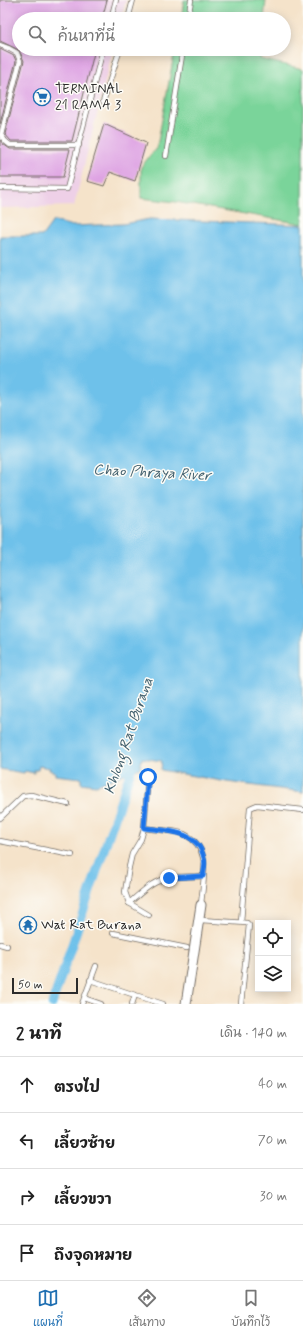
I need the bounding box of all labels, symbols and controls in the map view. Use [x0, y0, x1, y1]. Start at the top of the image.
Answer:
search box [12, 12, 291, 56]
icon: search [26, 23, 48, 45]
text: ค้นหาที่นี่ [58, 27, 115, 47]
place label: TERMINAL 21 RAMA 3 [55, 80, 123, 114]
supermarket icon: TERMINAL 21 RAMA 3 [32, 87, 52, 107]
water label: Chao Phraya River [93, 460, 213, 486]
water label: Khlong Rat Burana [100, 675, 160, 798]
route start [139, 768, 157, 786]
route end [160, 869, 178, 887]
temple icon: Wat Rat Burana [18, 915, 38, 935]
place label: Wat Rat Burana [41, 916, 142, 934]
map controls [255, 920, 291, 992]
button: locate [255, 920, 291, 956]
button: layers [255, 956, 291, 992]
scale bar [12, 976, 78, 995]
text: 50 m [18, 978, 43, 992]
text: 2 นาที [16, 1023, 62, 1045]
text: เดิน · 140 m [220, 1025, 287, 1042]
icon: ahead [16, 1074, 38, 1096]
text: 40 m [258, 1076, 287, 1093]
text: ตรงไป [54, 1078, 100, 1098]
icon: left [16, 1130, 38, 1152]
text: 70 m [258, 1132, 287, 1149]
text: เลี้ยวซ้าย [54, 1134, 115, 1154]
icon: right [16, 1186, 38, 1208]
text: 30 m [260, 1188, 287, 1205]
text: เลี้ยวขวา [54, 1190, 112, 1210]
icon: arrive [16, 1242, 38, 1264]
text: ถึงจุดหมาย [54, 1246, 132, 1266]
tab: แผนที่ [33, 1287, 63, 1330]
tab: เส้นทาง [129, 1287, 165, 1330]
tab: บันทึกไว้ [231, 1287, 270, 1330]

